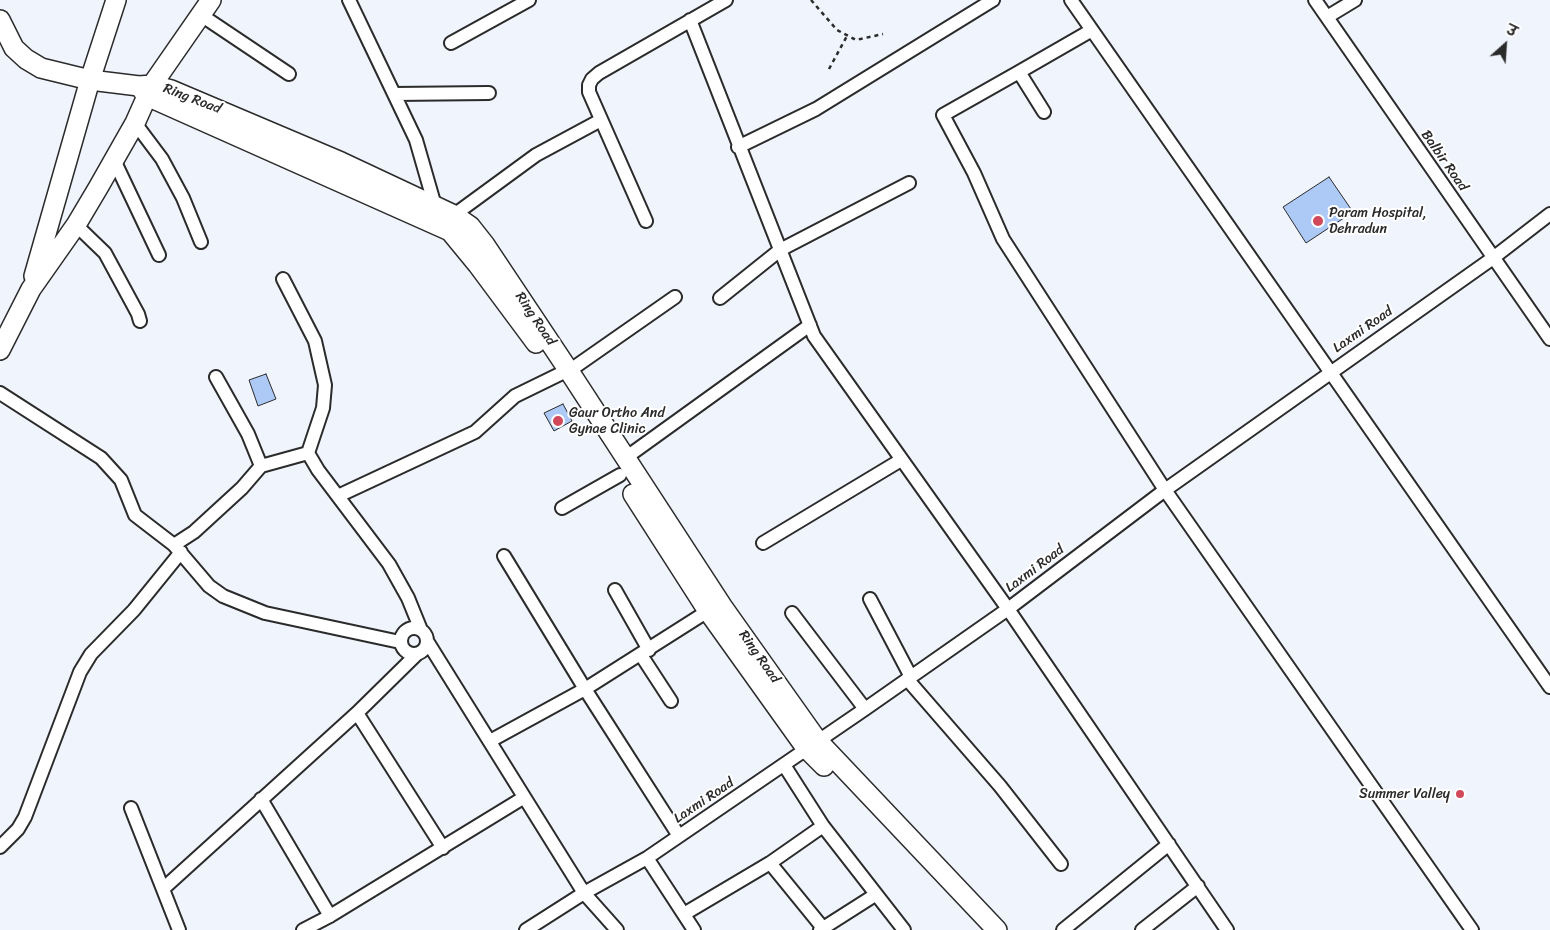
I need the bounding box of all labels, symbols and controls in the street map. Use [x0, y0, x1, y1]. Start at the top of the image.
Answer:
text: उ [1502, 18, 1521, 44]
north arrow [1480, 20, 1530, 70]
street label: Ring Road [161, 80, 223, 118]
street label: Balbir Road [1417, 127, 1471, 195]
place label: Param Hospital, Dehradun [1329, 205, 1427, 238]
marker: Param Hospital, Dehradun [1311, 214, 1325, 228]
street label: Ring Road [511, 289, 559, 349]
street label: Laxmi Road [1330, 303, 1396, 357]
place label: Gaur Ortho And Gynae Clinic [569, 405, 665, 438]
marker: Gaur Ortho And Gynae Clinic [551, 414, 565, 428]
street label: Laxmi Road [1002, 542, 1068, 596]
street label: Ring Road [735, 627, 783, 687]
street label: Laxmi Road [671, 775, 737, 827]
place label: Summer Valley [1359, 786, 1450, 802]
marker: Summer Valley [1454, 788, 1466, 800]

